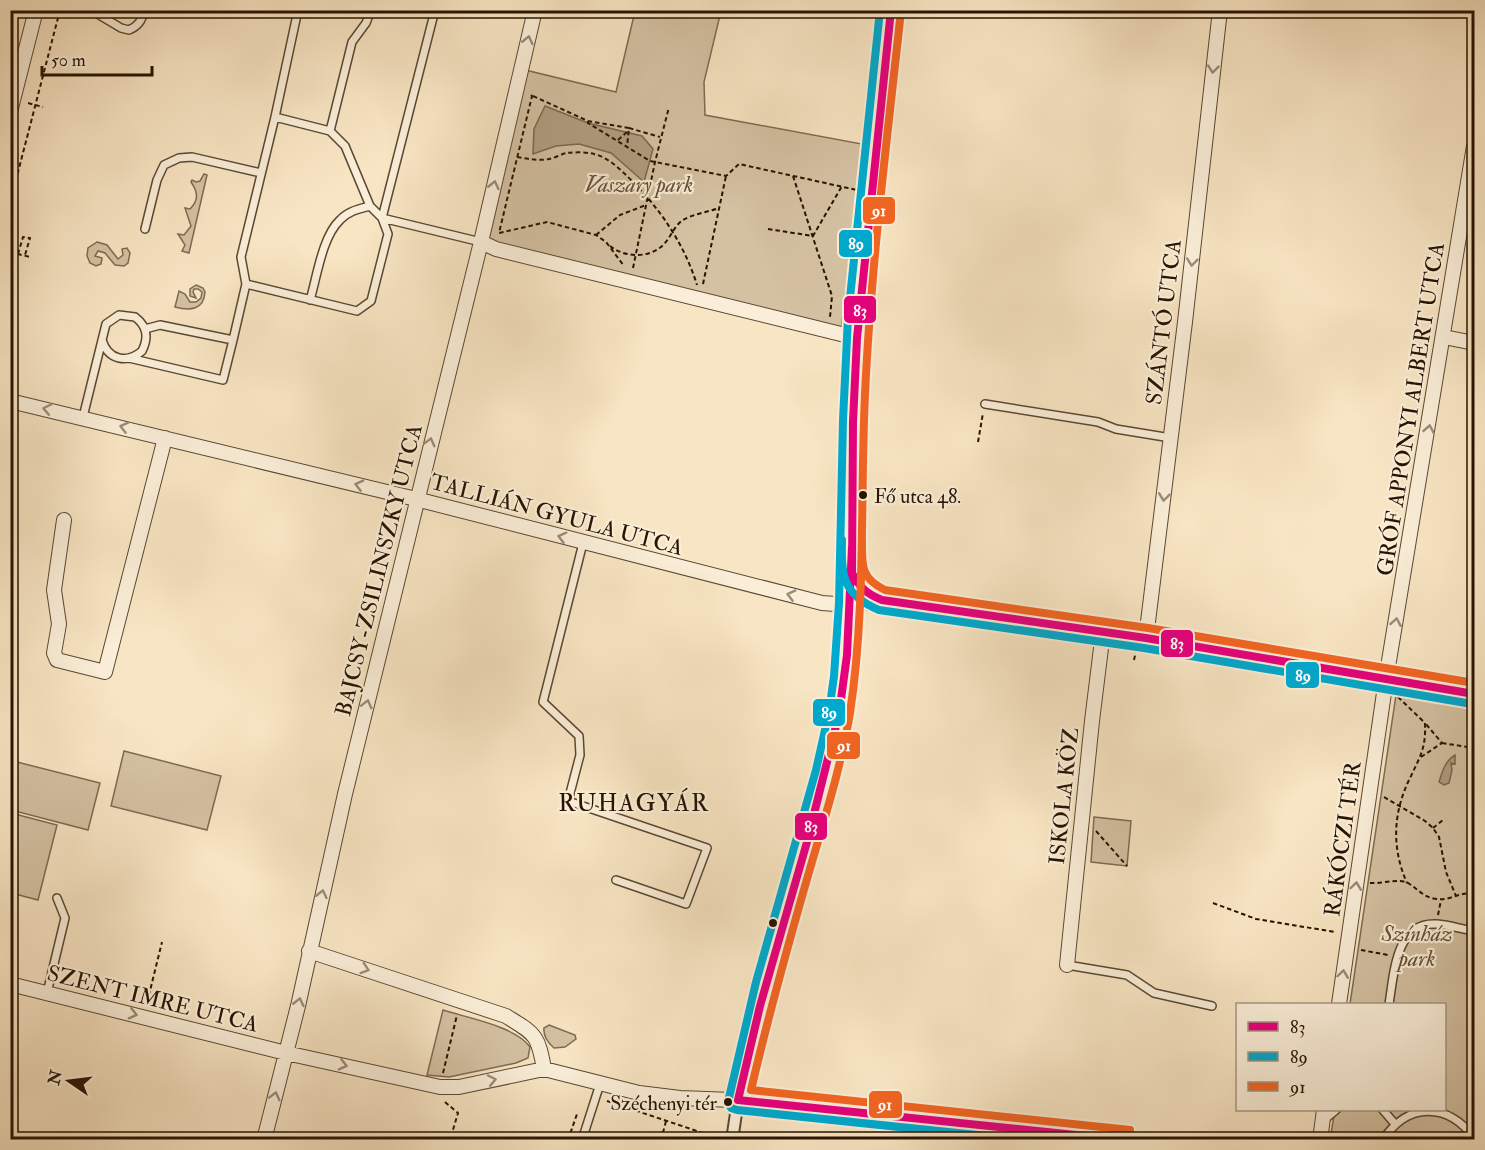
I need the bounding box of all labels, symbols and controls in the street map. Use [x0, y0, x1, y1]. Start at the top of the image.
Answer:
one-way arrow [520, 35, 533, 45]
scale bar [42, 39, 152, 77]
text: 50 m [51, 49, 86, 72]
one-way arrow [1207, 64, 1220, 73]
park label: Vaszary park [585, 171, 693, 199]
one-way arrow [486, 180, 499, 190]
line badge: 91 [862, 196, 896, 225]
text: 91 [870, 201, 886, 221]
line badge: 89 [838, 229, 873, 258]
text: 89 [848, 234, 864, 254]
street label: SZÁNTÓ UTCA [1139, 238, 1188, 406]
street label: GRÓF APPONYI ALBERT UTCA [1370, 240, 1451, 578]
one-way arrow [1186, 258, 1199, 267]
line badge: 83 [843, 295, 877, 324]
text: 83 [853, 301, 867, 321]
one-way arrow [42, 403, 52, 416]
street label: BAJCSY-ZSILINSZKY UTCA [329, 421, 429, 719]
one-way arrow [119, 422, 129, 435]
one-way arrow [1422, 425, 1434, 434]
one-way arrow [423, 437, 436, 447]
street label: TALLIÁN GYULA UTCA [427, 468, 686, 562]
one-way arrow [355, 479, 365, 492]
place label: Fő utca 48. [874, 484, 961, 509]
marker: Fő utca 48. [857, 489, 869, 501]
one-way arrow [1158, 492, 1170, 501]
one-way arrow [557, 532, 567, 545]
one-way arrow [786, 590, 796, 603]
one-way arrow [1389, 617, 1402, 627]
line badge: 83 [1160, 629, 1194, 658]
text: 83 [1170, 634, 1184, 654]
line badge: 89 [1285, 661, 1320, 689]
text: 89 [1295, 666, 1311, 686]
line badge: 89 [812, 698, 846, 727]
one-way arrow [359, 699, 372, 709]
text: 89 [821, 703, 837, 723]
street label: ISKOLA KÖZ [1043, 726, 1085, 866]
line badge: 91 [826, 731, 861, 760]
text: 91 [835, 736, 851, 756]
street label: RÁKÓCZI TÉR [1317, 758, 1368, 919]
district label: RUHAGYÁR [558, 787, 710, 819]
line badge: 83 [794, 812, 828, 841]
text: 83 [804, 817, 818, 837]
one-way arrow [1349, 882, 1361, 891]
one-way arrow [315, 889, 328, 899]
unlabelled marker [767, 917, 779, 929]
park label: Színház park [1380, 920, 1453, 973]
street label: SZENT IMRE UTCA [44, 959, 261, 1039]
one-way arrow [359, 962, 370, 975]
one-way arrow [1336, 970, 1349, 979]
one-way arrow [291, 997, 304, 1007]
legend [1236, 1003, 1446, 1111]
one-way arrow [127, 1007, 137, 1020]
text: 83 [1290, 1016, 1305, 1039]
text: 89 [1290, 1046, 1308, 1069]
north arrow [39, 1051, 99, 1111]
one-way arrow [338, 1058, 348, 1071]
text: N [44, 1068, 67, 1088]
one-way arrow [487, 1074, 497, 1087]
text: 91 [1288, 1076, 1306, 1099]
line badge: 91 [868, 1090, 903, 1119]
one-way arrow [268, 1091, 280, 1102]
place label: Széchenyi tér [610, 1091, 718, 1116]
text: 91 [876, 1095, 892, 1115]
marker: Széchenyi tér [722, 1096, 734, 1108]

